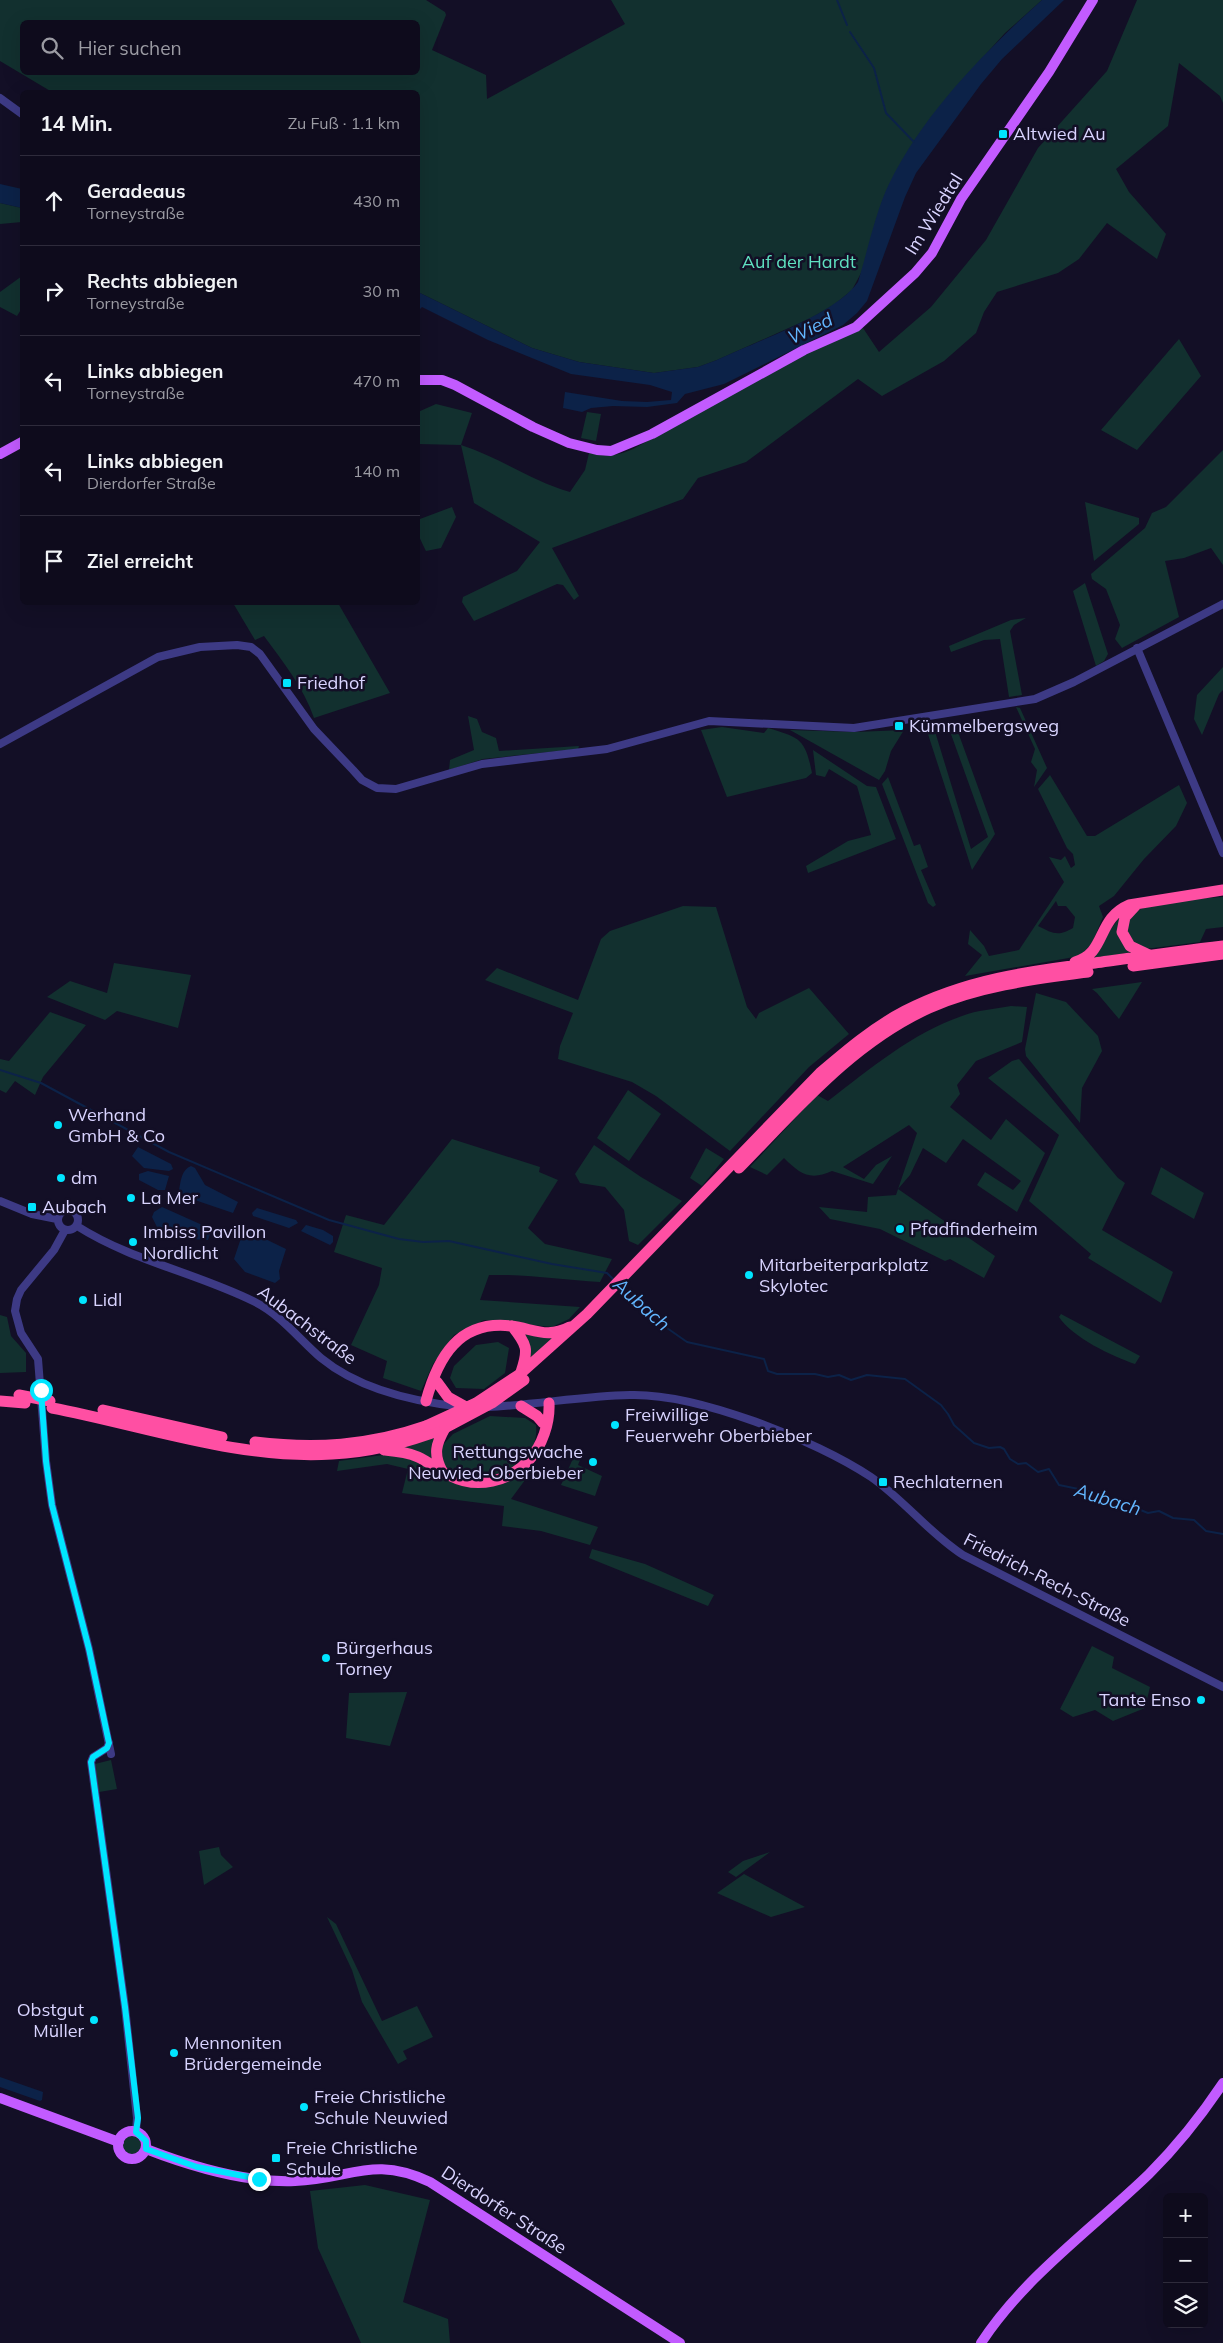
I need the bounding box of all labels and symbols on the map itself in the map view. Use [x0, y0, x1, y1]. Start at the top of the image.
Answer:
place label: Altwied Au [1013, 122, 1106, 145]
marker: Altwied Au [997, 128, 1009, 140]
street label: Im Wiedtal [900, 169, 968, 259]
park label: Auf der Hardt [742, 250, 856, 273]
water label: Wied [783, 307, 837, 349]
place label: Friedhof [297, 671, 366, 694]
marker: Friedhof [281, 677, 293, 689]
place label: Kümmelbergsweg [909, 714, 1059, 737]
marker: Kümmelbergsweg [893, 720, 905, 732]
place label: Werhand GmbH & Co [68, 1103, 165, 1147]
marker: Werhand GmbH & Co [52, 1119, 64, 1131]
place label: dm [71, 1166, 98, 1189]
marker: dm [55, 1172, 67, 1184]
place label: La Mer [141, 1186, 199, 1209]
marker: La Mer [125, 1192, 137, 1204]
place label: Aubach [42, 1195, 107, 1218]
marker: Aubach [26, 1201, 38, 1213]
place label: Pfadfinderheim [910, 1217, 1038, 1240]
place label: Imbiss Pavillon Nordlicht [143, 1220, 266, 1264]
marker: Pfadfinderheim [894, 1223, 906, 1235]
marker: Imbiss Pavillon Nordlicht [127, 1236, 139, 1248]
place label: Mitarbeiterparkplatz Skylotec [759, 1253, 929, 1297]
marker: Mitarbeiterparkplatz Skylotec [743, 1269, 755, 1281]
water label: Aubach [608, 1272, 675, 1336]
street label: Aubachstraße [253, 1280, 361, 1369]
place label: Lidl [93, 1288, 122, 1311]
marker: Lidl [77, 1294, 89, 1306]
route start [30, 1379, 53, 1402]
place label: Freiwillige Feuerwehr Oberbieber [625, 1403, 812, 1447]
marker: Freiwillige Feuerwehr Oberbieber [609, 1419, 621, 1431]
place label: Rettungswache Neuwied-Oberbieber [408, 1440, 583, 1484]
marker: Rettungswache Neuwied-Oberbieber [587, 1456, 599, 1468]
place label: Rechlaternen [893, 1470, 1003, 1493]
marker: Rechlaternen [877, 1476, 889, 1488]
water label: Aubach [1071, 1477, 1144, 1520]
street label: Friedrich-Rech-Straße [960, 1528, 1134, 1632]
place label: Bürgerhaus Torney [336, 1636, 433, 1680]
marker: Bürgerhaus Torney [320, 1652, 332, 1664]
place label: Tante Enso [1099, 1688, 1191, 1711]
marker: Tante Enso [1195, 1694, 1207, 1706]
place label: Obstgut Müller [17, 1998, 84, 2042]
marker: Obstgut Müller [88, 2014, 100, 2026]
place label: Mennoniten Brüdergemeinde [184, 2031, 322, 2075]
marker: Mennoniten Brüdergemeinde [168, 2047, 180, 2059]
place label: Freie Christliche Schule Neuwied [314, 2085, 448, 2129]
marker: Freie Christliche Schule Neuwied [298, 2101, 310, 2113]
place label: Freie Christliche Schule [286, 2136, 418, 2180]
marker: Freie Christliche Schule [270, 2152, 282, 2164]
street label: Dierdorfer Straße [437, 2161, 571, 2259]
route end [248, 2168, 271, 2191]

